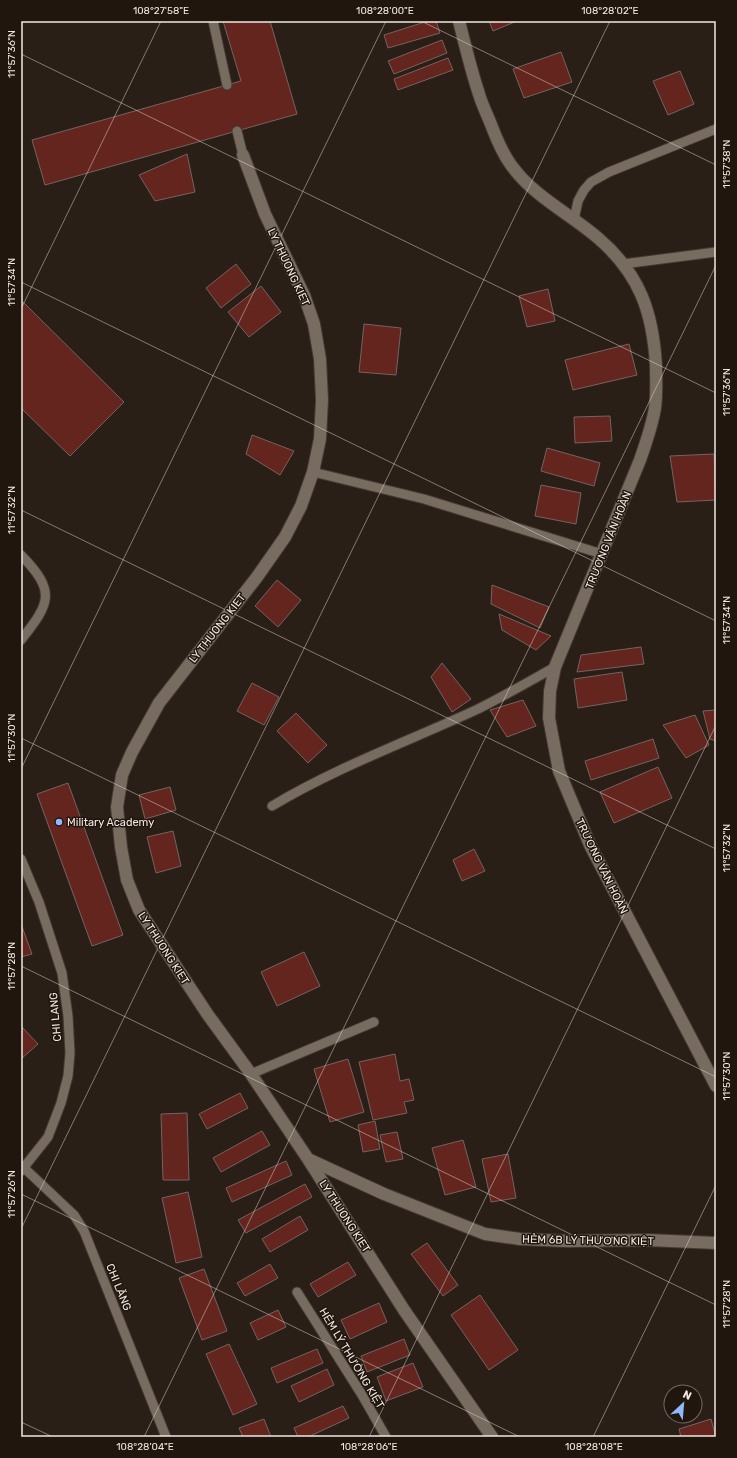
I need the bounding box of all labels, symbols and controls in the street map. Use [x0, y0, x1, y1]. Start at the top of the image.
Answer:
text: 108°27'58"E [133, 5, 189, 17]
text: 108°28'00"E [356, 5, 414, 17]
text: 108°28'02"E [581, 5, 639, 17]
text: 11°57'36"N [6, 30, 18, 78]
text: 11°57'38"N [721, 140, 733, 188]
street label: LY THUONG KIET [265, 226, 312, 309]
text: 11°57'34"N [6, 258, 18, 306]
text: 11°57'36"N [721, 368, 733, 416]
text: 11°57'32"N [6, 486, 18, 534]
street label: TRƯƠNG VĂN HOÀN [583, 489, 634, 591]
street label: LY THUONG KIET [186, 591, 249, 665]
text: 11°57'34"N [721, 596, 733, 644]
text: 11°57'30"N [6, 714, 18, 762]
place label: Military Academy [67, 816, 154, 829]
street label: TRƯƠNG VĂN HOÀN [573, 816, 630, 916]
marker: Military Academy [54, 817, 64, 827]
text: 11°57'32"N [721, 824, 733, 872]
street label: LY THUONG KIET [135, 909, 192, 988]
text: 11°57'28"N [6, 942, 18, 990]
street label: CHI LANG [47, 992, 64, 1042]
text: 11°57'30"N [721, 1052, 733, 1100]
text: 11°57'26"N [6, 1170, 18, 1218]
street label: LY THUONG KIET [316, 1177, 373, 1256]
street label: HẺM 6B LÝ THƯƠNG KIỆT [522, 1233, 655, 1248]
street label: CHI LĂNG [103, 1262, 134, 1313]
text: 11°57'28"N [721, 1280, 733, 1328]
street label: HẺM LÝ THƯỜNG KIỆT [316, 1306, 387, 1411]
north arrow [663, 1384, 703, 1424]
text: N [681, 1388, 694, 1403]
text: 108°28'04"E [116, 1441, 174, 1453]
text: 108°28'06"E [340, 1441, 398, 1453]
text: 108°28'08"E [565, 1441, 623, 1453]

